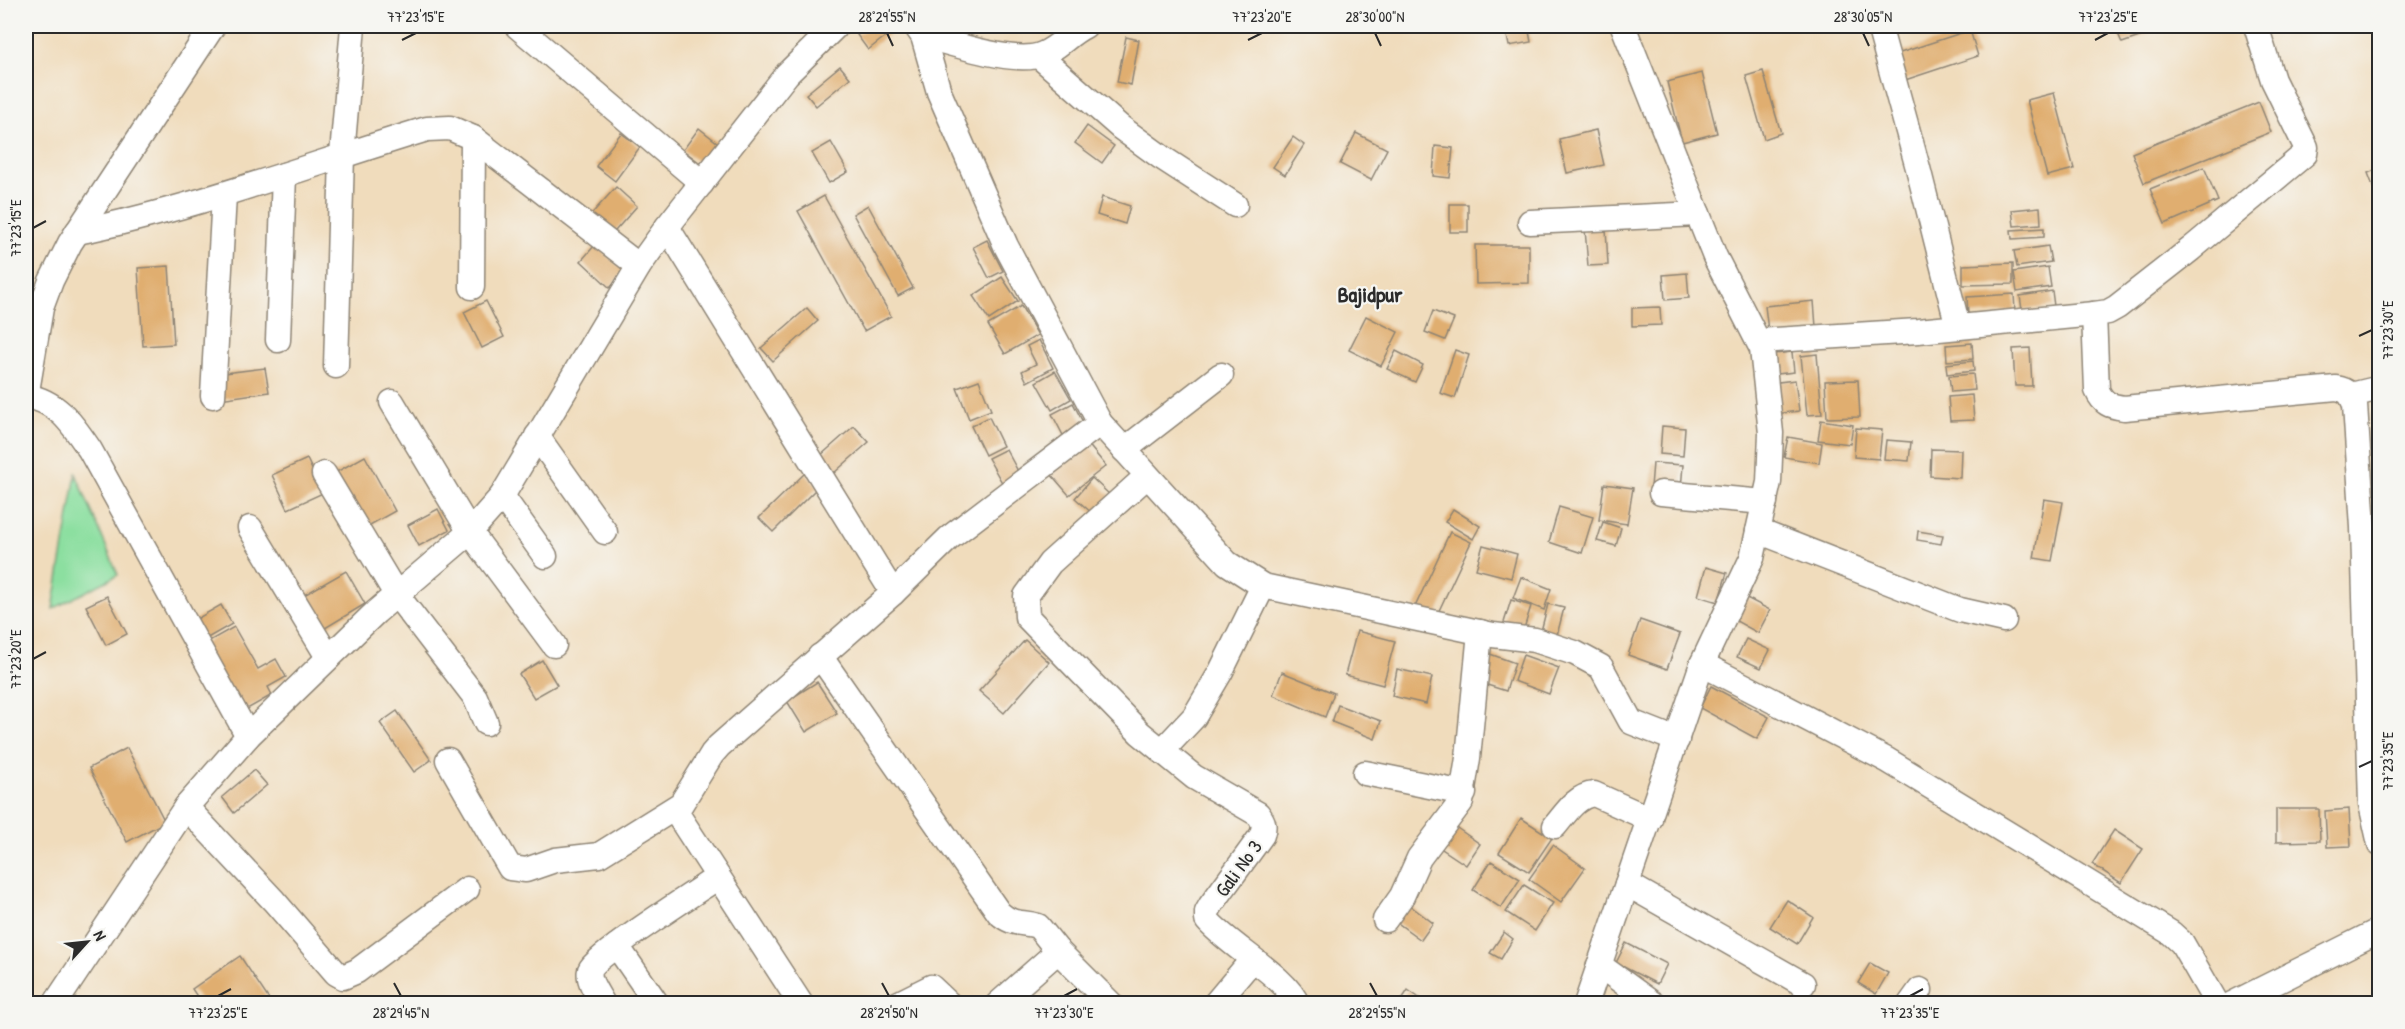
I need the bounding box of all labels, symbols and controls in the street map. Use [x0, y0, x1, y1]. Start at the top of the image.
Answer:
text: 77°23'15"E [387, 6, 445, 27]
text: 28°29'55"N [858, 6, 916, 27]
text: 77°23'20"E [1232, 6, 1292, 27]
text: 28°30'00"N [1346, 6, 1404, 27]
text: 28°30'05"N [1834, 6, 1892, 27]
text: 77°23'25"E [2078, 6, 2138, 27]
text: 77°23'15"E [5, 199, 26, 257]
district label: Bajidpur [1337, 279, 1403, 310]
text: 77°23'30"E [2377, 300, 2398, 360]
text: 77°23'20"E [5, 629, 26, 689]
text: 77°23'35"E [2377, 731, 2398, 790]
street label: Gali No 3 [1208, 834, 1268, 902]
north arrow [57, 912, 117, 972]
text: N [89, 926, 112, 944]
text: 77°23'25"E [188, 1002, 248, 1023]
text: 28°29'45"N [373, 1002, 429, 1023]
text: 28°29'50"N [860, 1002, 918, 1023]
text: 77°23'30"E [1034, 1002, 1094, 1023]
text: 28°29'55"N [1348, 1002, 1406, 1023]
text: 77°23'35"E [1881, 1002, 1940, 1023]

